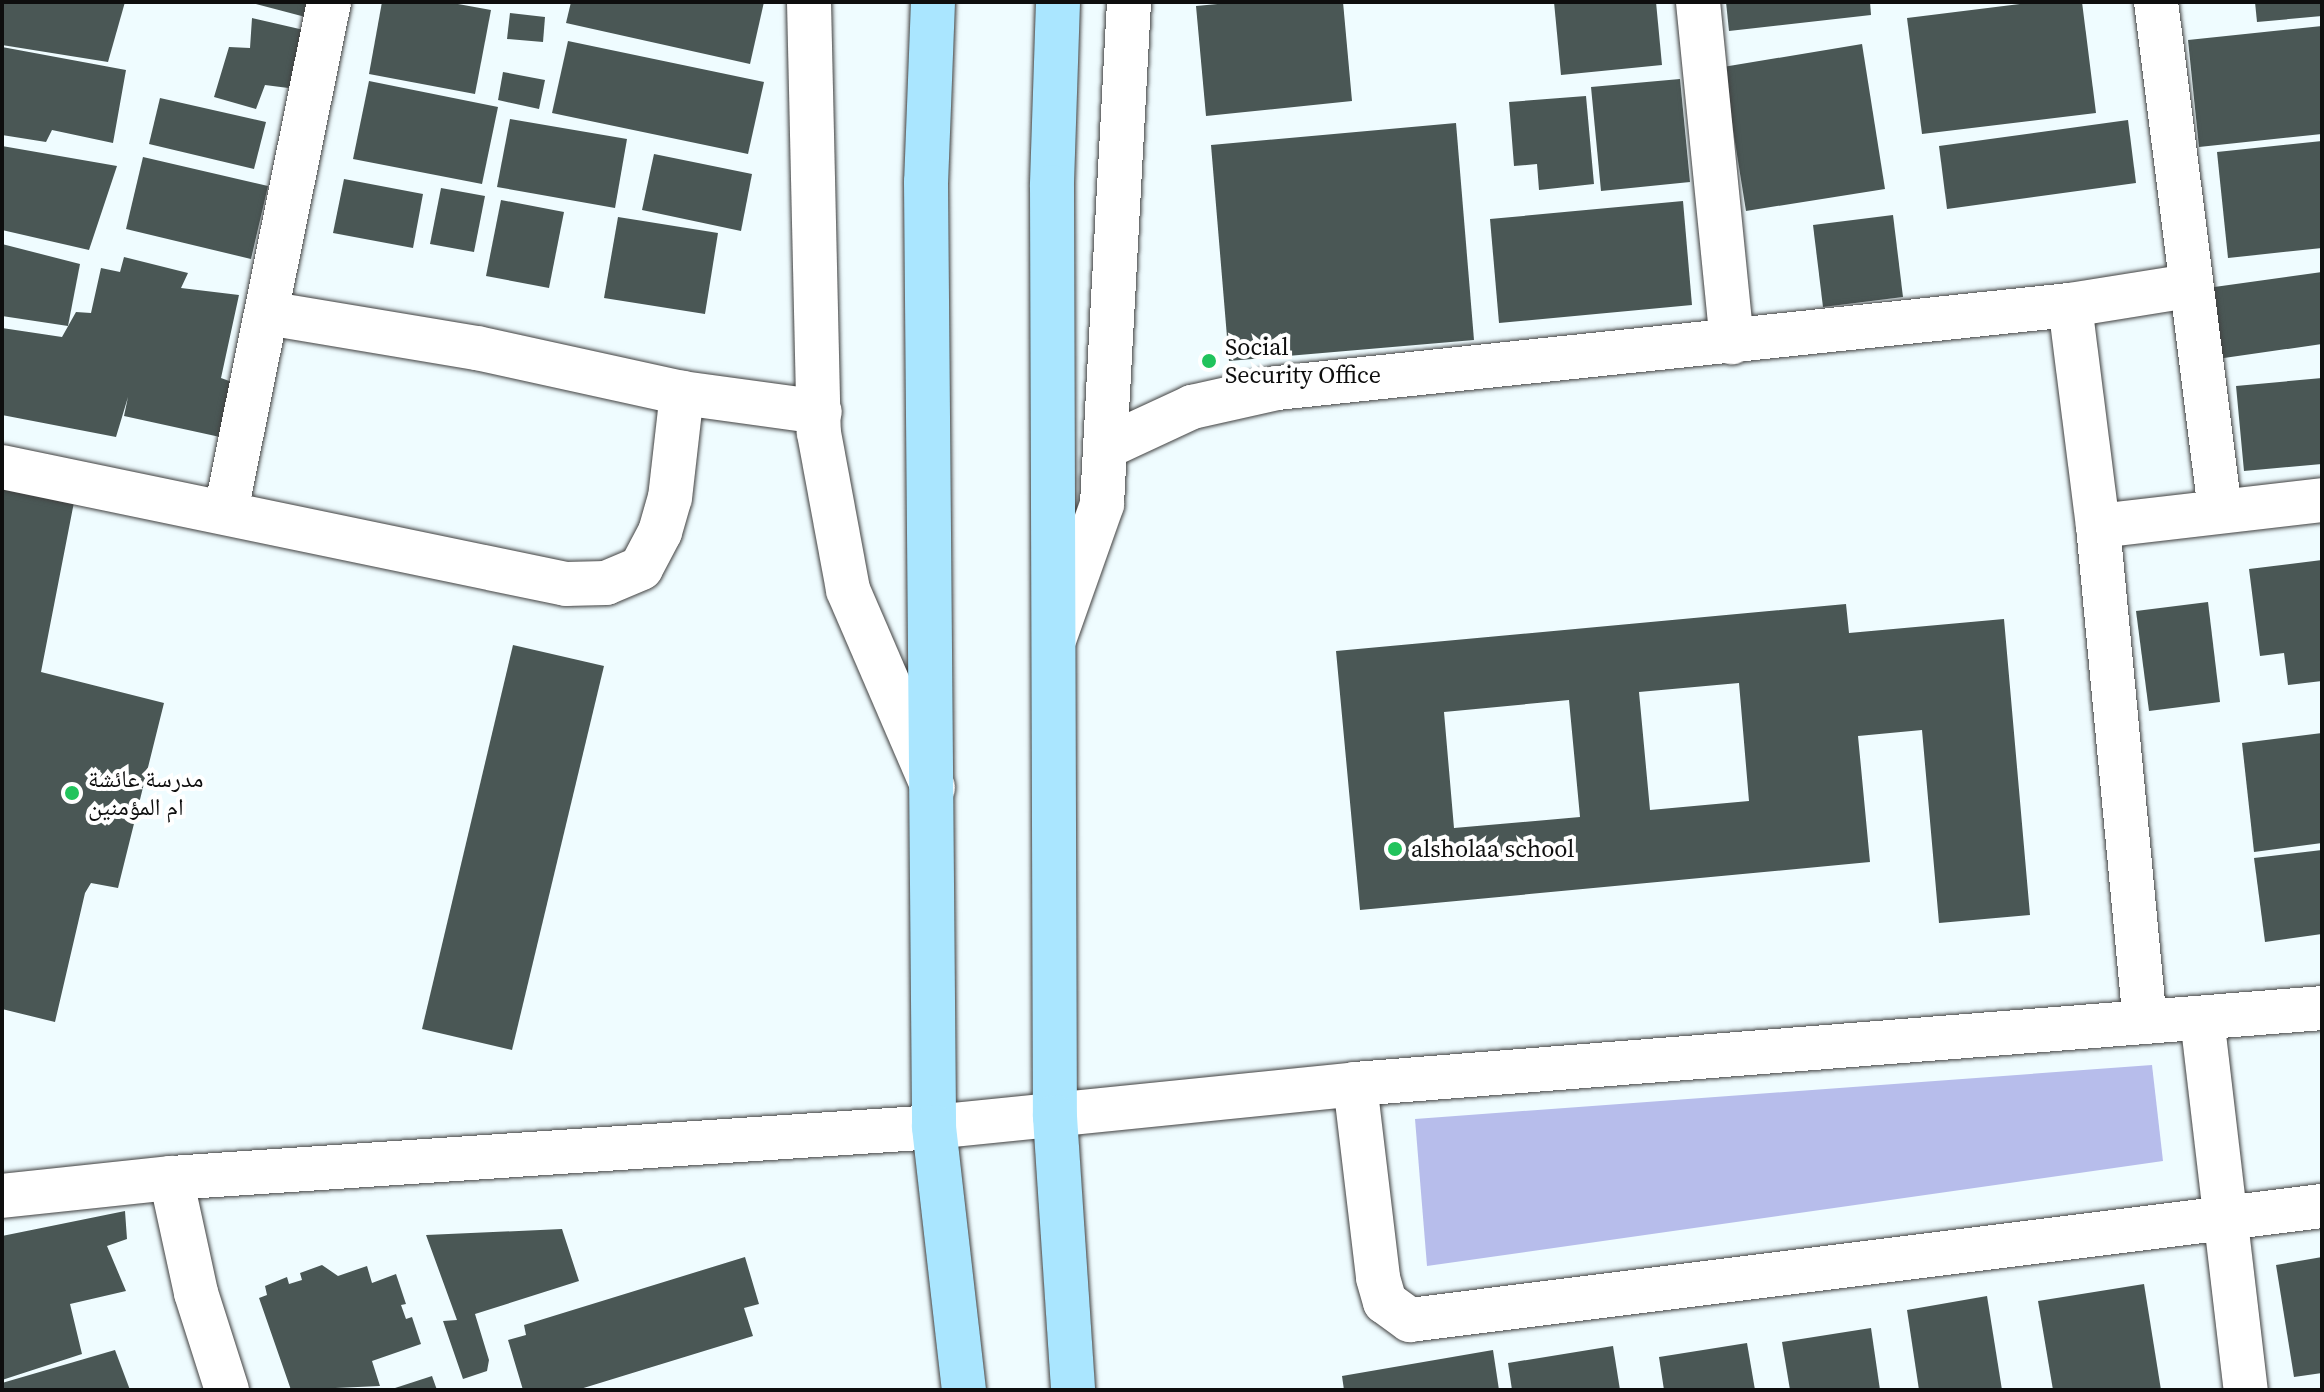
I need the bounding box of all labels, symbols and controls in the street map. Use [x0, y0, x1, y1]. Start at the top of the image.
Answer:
place label: Social Security Office [1225, 333, 1381, 389]
marker: Social Security Office [1200, 352, 1218, 370]
place label: مدرسة عائشة ام المؤمنين [88, 765, 203, 821]
marker: مدرسة عائشة ام المؤمنين [63, 784, 81, 802]
place label: alsholaa school [1411, 835, 1574, 863]
marker: alsholaa school [1386, 840, 1404, 858]

